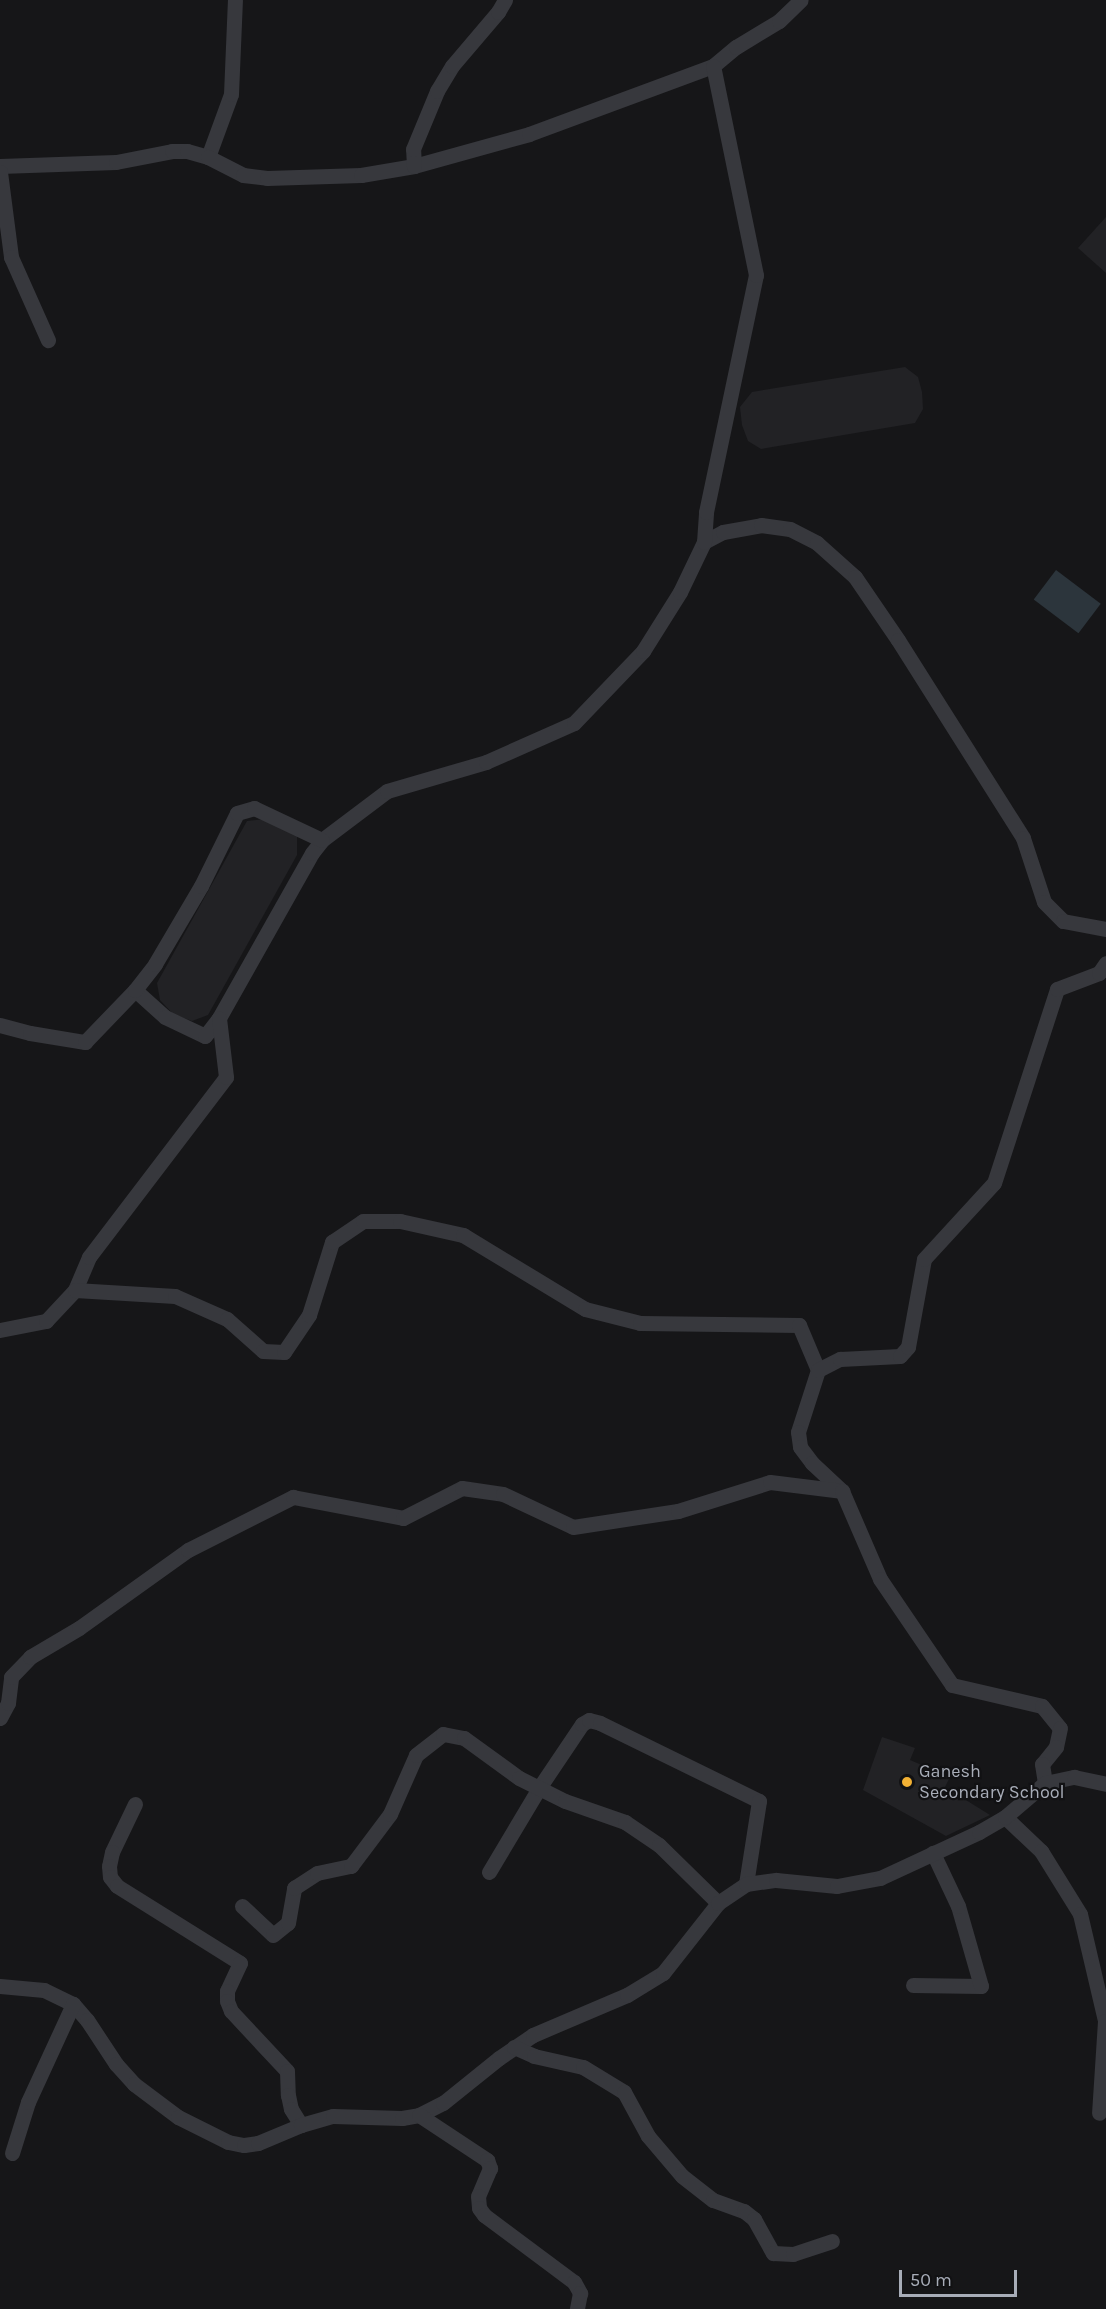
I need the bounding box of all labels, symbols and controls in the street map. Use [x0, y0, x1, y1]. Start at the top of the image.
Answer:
place label: Ganesh Secondary School [919, 1761, 1065, 1804]
marker: Ganesh Secondary School [900, 1775, 914, 1789]
scale bar [902, 2258, 1020, 2296]
text: 50 m [910, 2269, 952, 2291]

